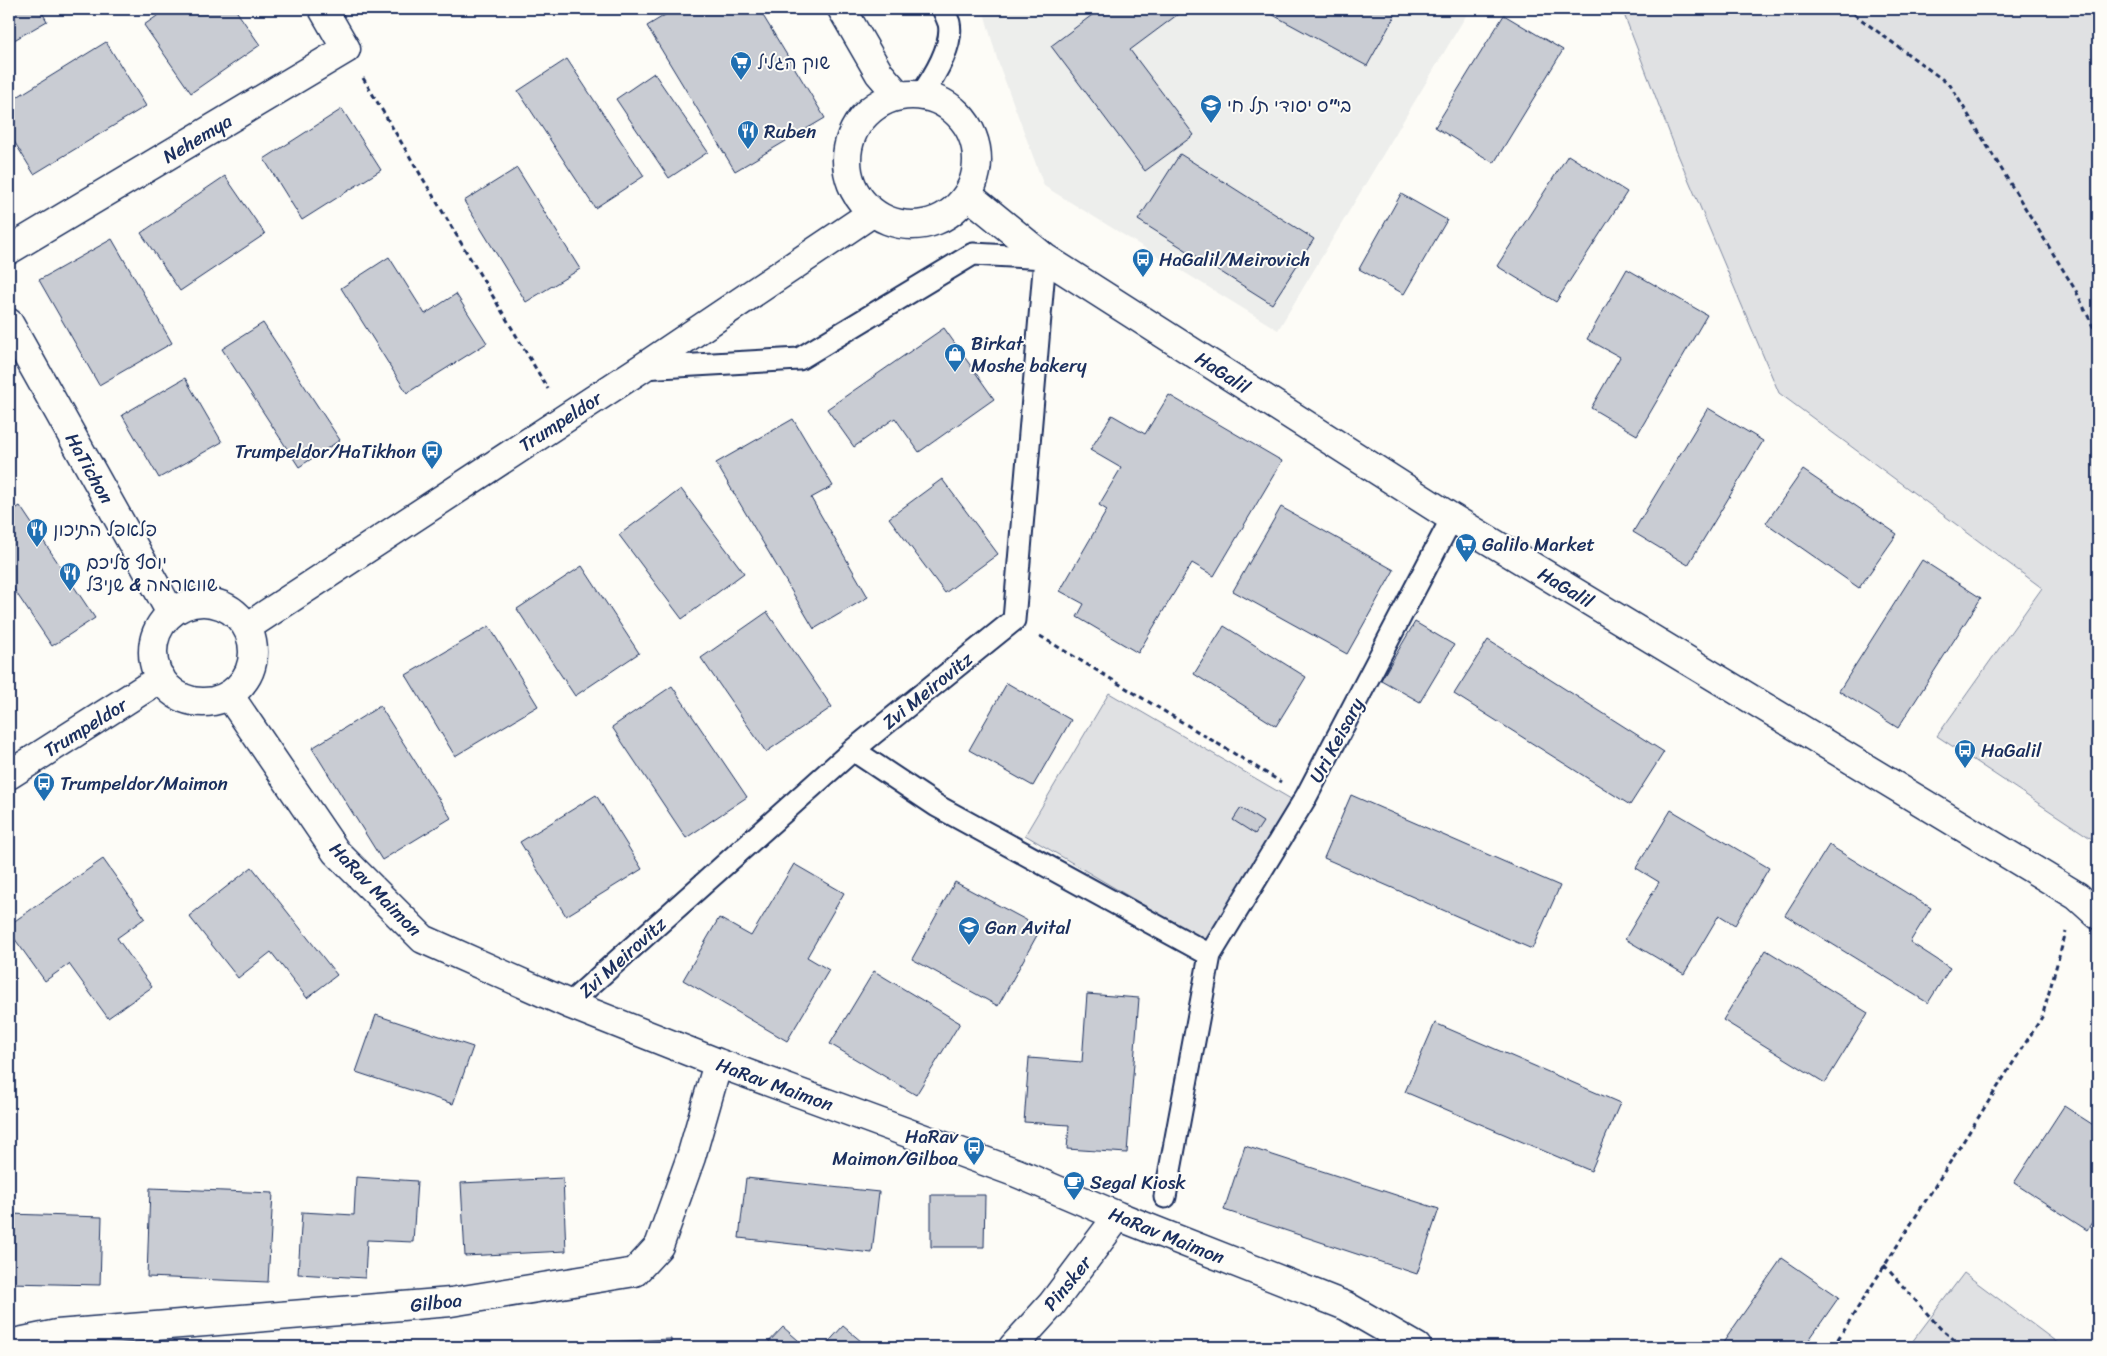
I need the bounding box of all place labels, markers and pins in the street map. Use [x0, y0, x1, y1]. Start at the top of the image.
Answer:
place label: שוק הגליל [757, 46, 830, 79]
supermarket icon: שוק הגליל [729, 50, 753, 81]
place label: בי"ס יסודי תל חי [1227, 89, 1352, 122]
school or university icon: בי"ס יסודי תל חי [1199, 93, 1223, 124]
place label: Ruben [764, 115, 816, 148]
restaurant icon: Ruben [736, 119, 760, 150]
place label: HaGalil/Meirovich [1159, 243, 1310, 276]
bus stop icon: HaGalil/Meirovich [1131, 247, 1155, 278]
place label: Birkat Moshe bakery [971, 327, 1087, 382]
shop icon: Birkat Moshe bakery [943, 342, 967, 373]
place label: Trumpeldor/HaTikhon [235, 435, 416, 468]
bus stop icon: Trumpeldor/HaTikhon [420, 439, 444, 470]
place label: פלאפל התיכון [53, 513, 157, 546]
restaurant icon: פלאפל התיכון [25, 517, 49, 548]
place label: Galilo Market [1482, 528, 1595, 561]
supermarket icon: Galilo Market [1454, 532, 1478, 563]
place label: יוסף עליכם שווארמה & שניצל [86, 546, 218, 601]
restaurant icon: יוסף עליכם שווארמה & שניצל [58, 561, 82, 592]
place label: HaGalil [1981, 734, 2042, 767]
bus stop icon: HaGalil [1953, 738, 1977, 769]
place label: Trumpeldor/Maimon [60, 767, 228, 800]
bus stop icon: Trumpeldor/Maimon [32, 771, 56, 802]
place label: Gan Avital [985, 911, 1071, 944]
school or university icon: Gan Avital [957, 915, 981, 946]
place label: HaRav Maimon/Gilboa [832, 1120, 959, 1175]
bus stop icon: HaRav Maimon/Gilboa [962, 1135, 986, 1166]
place label: Segal Kiosk [1090, 1166, 1186, 1199]
cafe icon: Segal Kiosk [1062, 1170, 1086, 1201]

